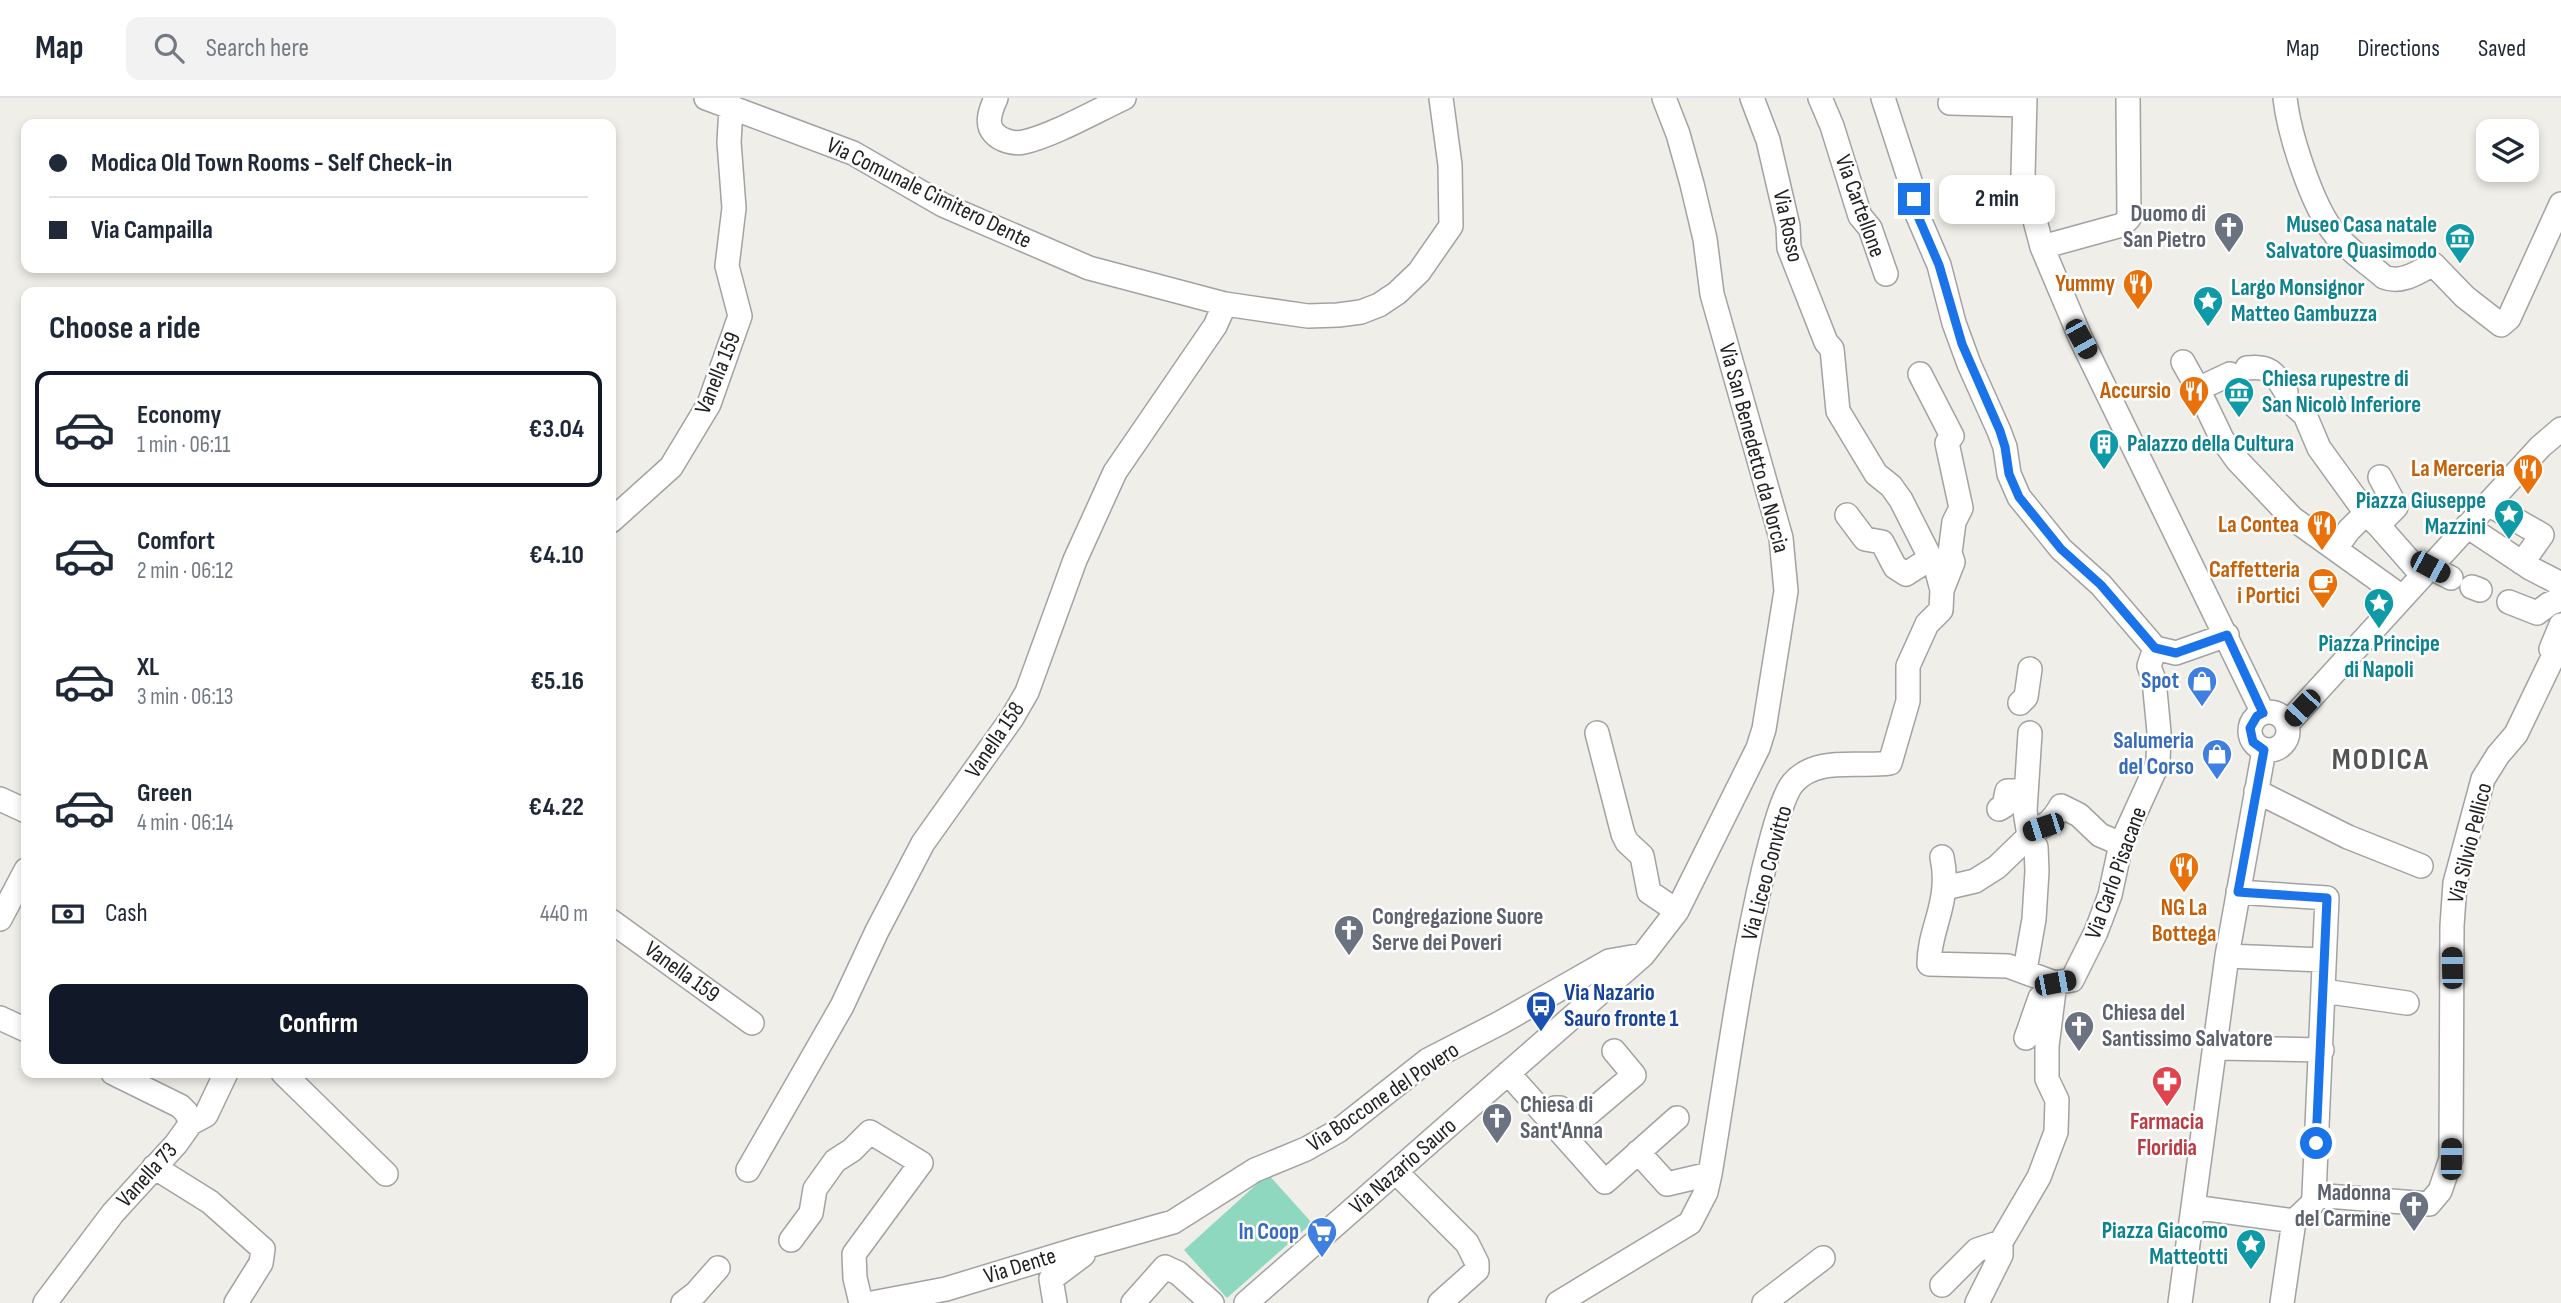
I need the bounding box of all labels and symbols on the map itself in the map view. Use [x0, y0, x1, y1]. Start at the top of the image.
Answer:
street label: Via Comunale Cimitero Dente [822, 131, 1036, 255]
street label: Via Cartellone [1829, 151, 1891, 261]
callout: 2 min [1938, 174, 2054, 224]
route end [1898, 183, 1930, 215]
street label: Via Rosso [1767, 187, 1809, 265]
place label: Duomo di San Pietro [2123, 200, 2206, 254]
church icon: Duomo di San Pietro [2212, 210, 2246, 254]
place label: Museo Casa natale Salvatore Quasimodo [2266, 211, 2437, 265]
museum icon: Museo Casa natale Salvatore Quasimodo [2443, 221, 2477, 265]
restaurant icon: Yummy [2121, 267, 2155, 311]
place label: Yummy [2055, 270, 2115, 298]
place label: Largo Monsignor Matteo Gambuzza [2231, 274, 2377, 328]
place icon: Largo Monsignor Matteo Gambuzza [2191, 284, 2225, 328]
car [2062, 316, 2101, 362]
street label: Vanella 159 [689, 328, 747, 418]
street label: Via San Benedetto da Norcia [1713, 340, 1795, 556]
place label: Chiesa rupestre di San Nicolò Inferiore [2262, 365, 2421, 419]
restaurant icon: Accursio [2177, 374, 2211, 418]
museum icon: Chiesa rupestre di San Nicolò Inferiore [2222, 375, 2256, 419]
place label: Accursio [2099, 377, 2171, 405]
building icon: Palazzo della Cultura [2087, 427, 2121, 471]
place label: Palazzo della Cultura [2127, 430, 2294, 458]
restaurant icon: La Merceria [2511, 452, 2545, 496]
place label: La Merceria [2411, 455, 2505, 483]
place label: Piazza Giuseppe Mazzini [2356, 487, 2486, 541]
place icon: Piazza Giuseppe Mazzini [2492, 497, 2526, 541]
restaurant icon: La Contea [2305, 508, 2339, 552]
place label: La Contea [2218, 511, 2299, 539]
car [2407, 548, 2454, 586]
place label: Caffetteria i Portici [2209, 556, 2300, 610]
cafe icon: Caffetteria i Portici [2306, 566, 2340, 610]
place icon: Piazza Principe di Napoli [2362, 586, 2396, 630]
place label: Piazza Principe di Napoli [2318, 630, 2440, 684]
shop icon: Spot [2185, 664, 2219, 708]
place label: Spot [2141, 667, 2179, 695]
car [2280, 685, 2325, 731]
street label: Vanella 158 [959, 697, 1031, 783]
place label: Salumeria del Corso [2113, 727, 2194, 781]
shop icon: Salumeria del Corso [2200, 737, 2234, 781]
district label: MODICA [2332, 742, 2430, 778]
street label: Via Silvio Pellico [2442, 780, 2498, 906]
street label: Via Liceo Convitto [1736, 803, 1798, 943]
street label: Via Carlo Pisacane [2079, 803, 2153, 943]
car [2020, 811, 2067, 843]
restaurant icon: NG La Bottega [2167, 850, 2201, 894]
place label: NG La Bottega [2152, 894, 2216, 948]
place label: Congregazione Suore Serve dei Poveri [1372, 903, 1543, 957]
church icon: Congregazione Suore Serve dei Poveri [1332, 913, 1366, 957]
street label: Vanella 159 [639, 935, 725, 1009]
car [2442, 947, 2463, 989]
car [2033, 969, 2078, 997]
place label: Via Nazario Sauro fronte 1 [1564, 979, 1679, 1033]
bus stop icon: Via Nazario Sauro fronte 1 [1524, 989, 1558, 1033]
place label: Chiesa del Santissimo Salvatore [2102, 999, 2273, 1053]
church icon: Chiesa del Santissimo Salvatore [2062, 1009, 2096, 1053]
street label: Via Boccone del Povero [1302, 1036, 1464, 1158]
pharmacy icon: Farmacia Floridia [2150, 1064, 2184, 1108]
place label: Chiesa di Sant'Anna [1520, 1091, 1603, 1145]
church icon: Chiesa di Sant'Anna [1480, 1101, 1514, 1145]
place label: Farmacia Floridia [2130, 1108, 2204, 1162]
street label: Via Nazario Sauro [1344, 1112, 1462, 1220]
route start [2300, 1127, 2332, 1159]
street label: Vanella 73 [111, 1137, 183, 1213]
car [2441, 1138, 2462, 1180]
place label: Madonna del Carmine [2295, 1179, 2391, 1233]
church icon: Madonna del Carmine [2397, 1189, 2431, 1233]
supermarket icon: In Coop [1305, 1215, 1339, 1259]
place label: Piazza Giacomo Matteotti [2102, 1217, 2228, 1271]
place label: In Coop [1238, 1218, 1299, 1246]
place icon: Piazza Giacomo Matteotti [2234, 1227, 2268, 1271]
street label: Via Dente [981, 1242, 1059, 1290]

